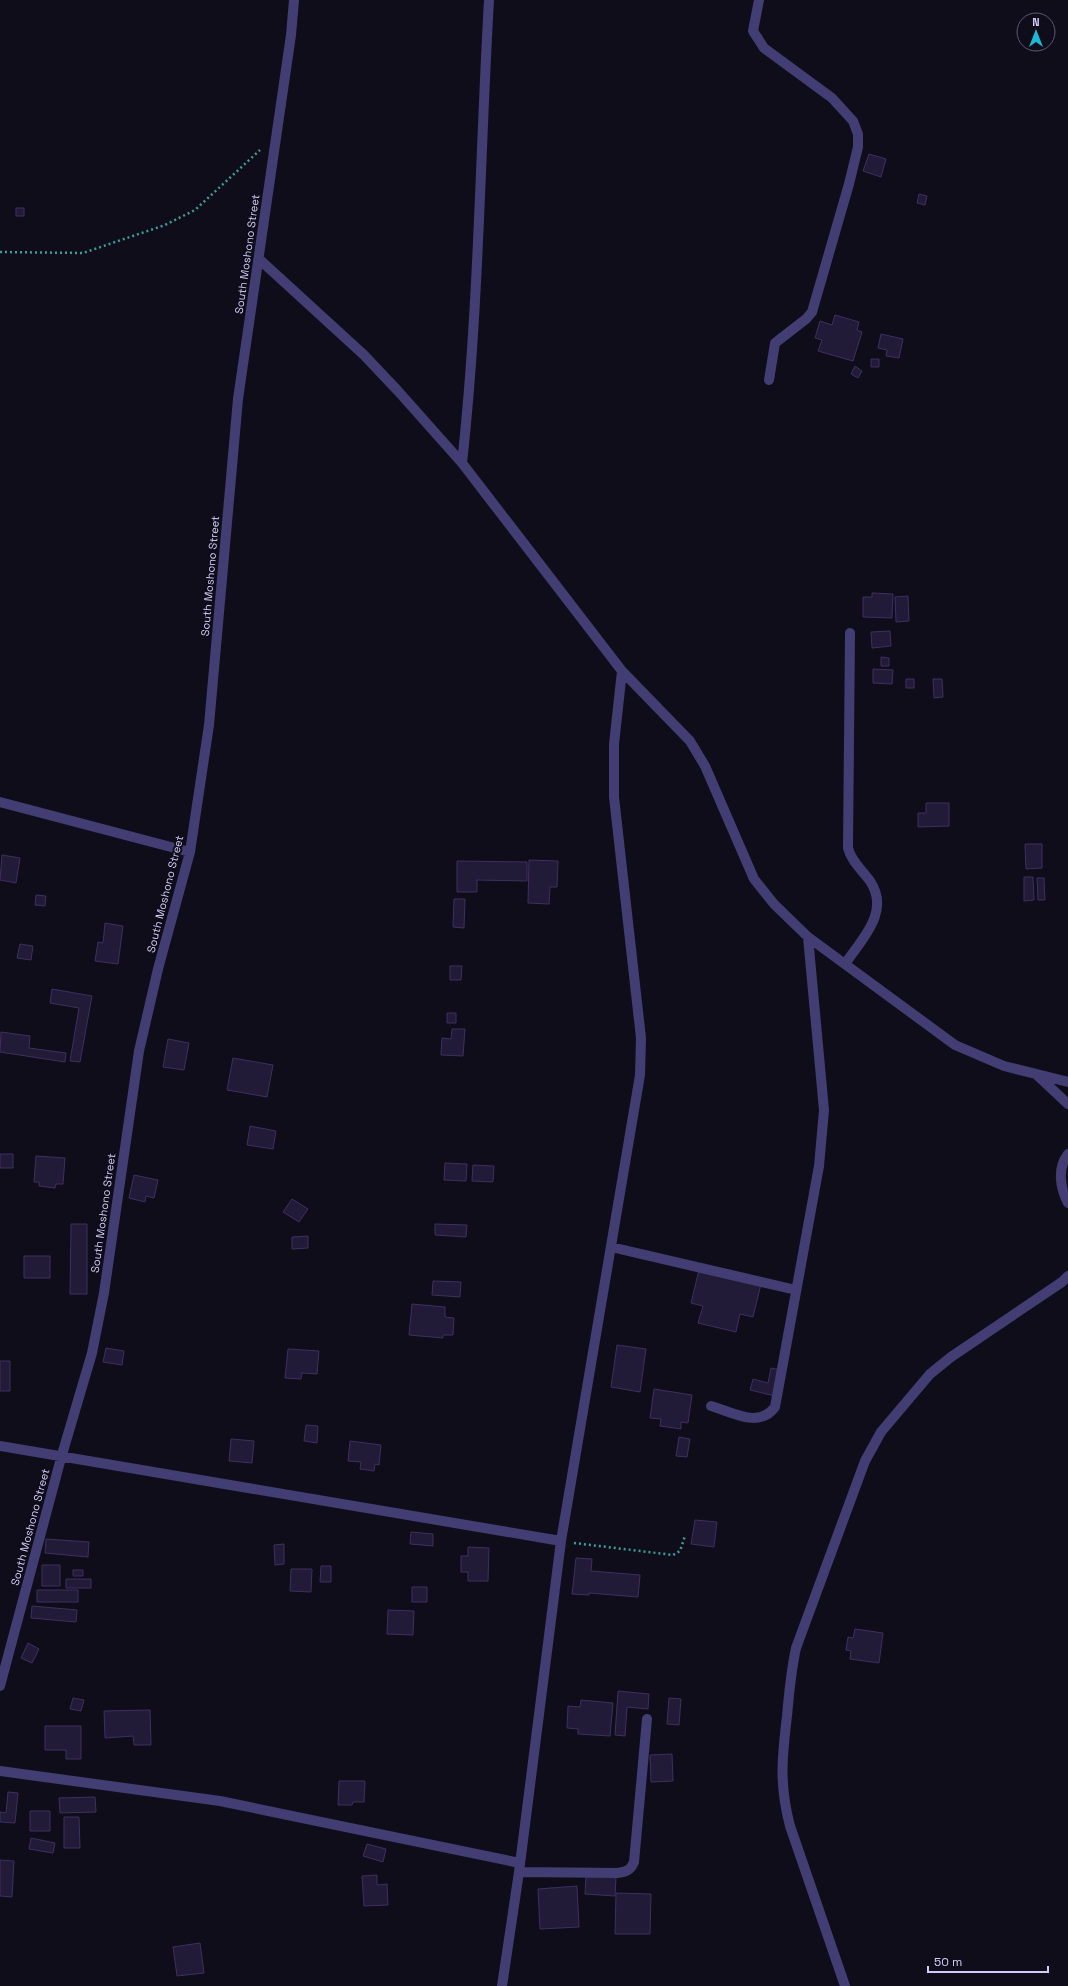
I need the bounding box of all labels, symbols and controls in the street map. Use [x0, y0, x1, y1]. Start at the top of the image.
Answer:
north arrow [1016, 12, 1056, 52]
text: N [1032, 15, 1040, 29]
street label: South Moshono Street [232, 193, 262, 315]
street label: South Moshono Street [198, 515, 222, 637]
street label: South Moshono Street [144, 834, 186, 954]
street label: South Moshono Street [88, 1152, 118, 1274]
street label: South Moshono Street [8, 1467, 52, 1587]
scale bar [928, 1948, 1048, 1974]
text: 50 m [934, 1954, 962, 1970]

